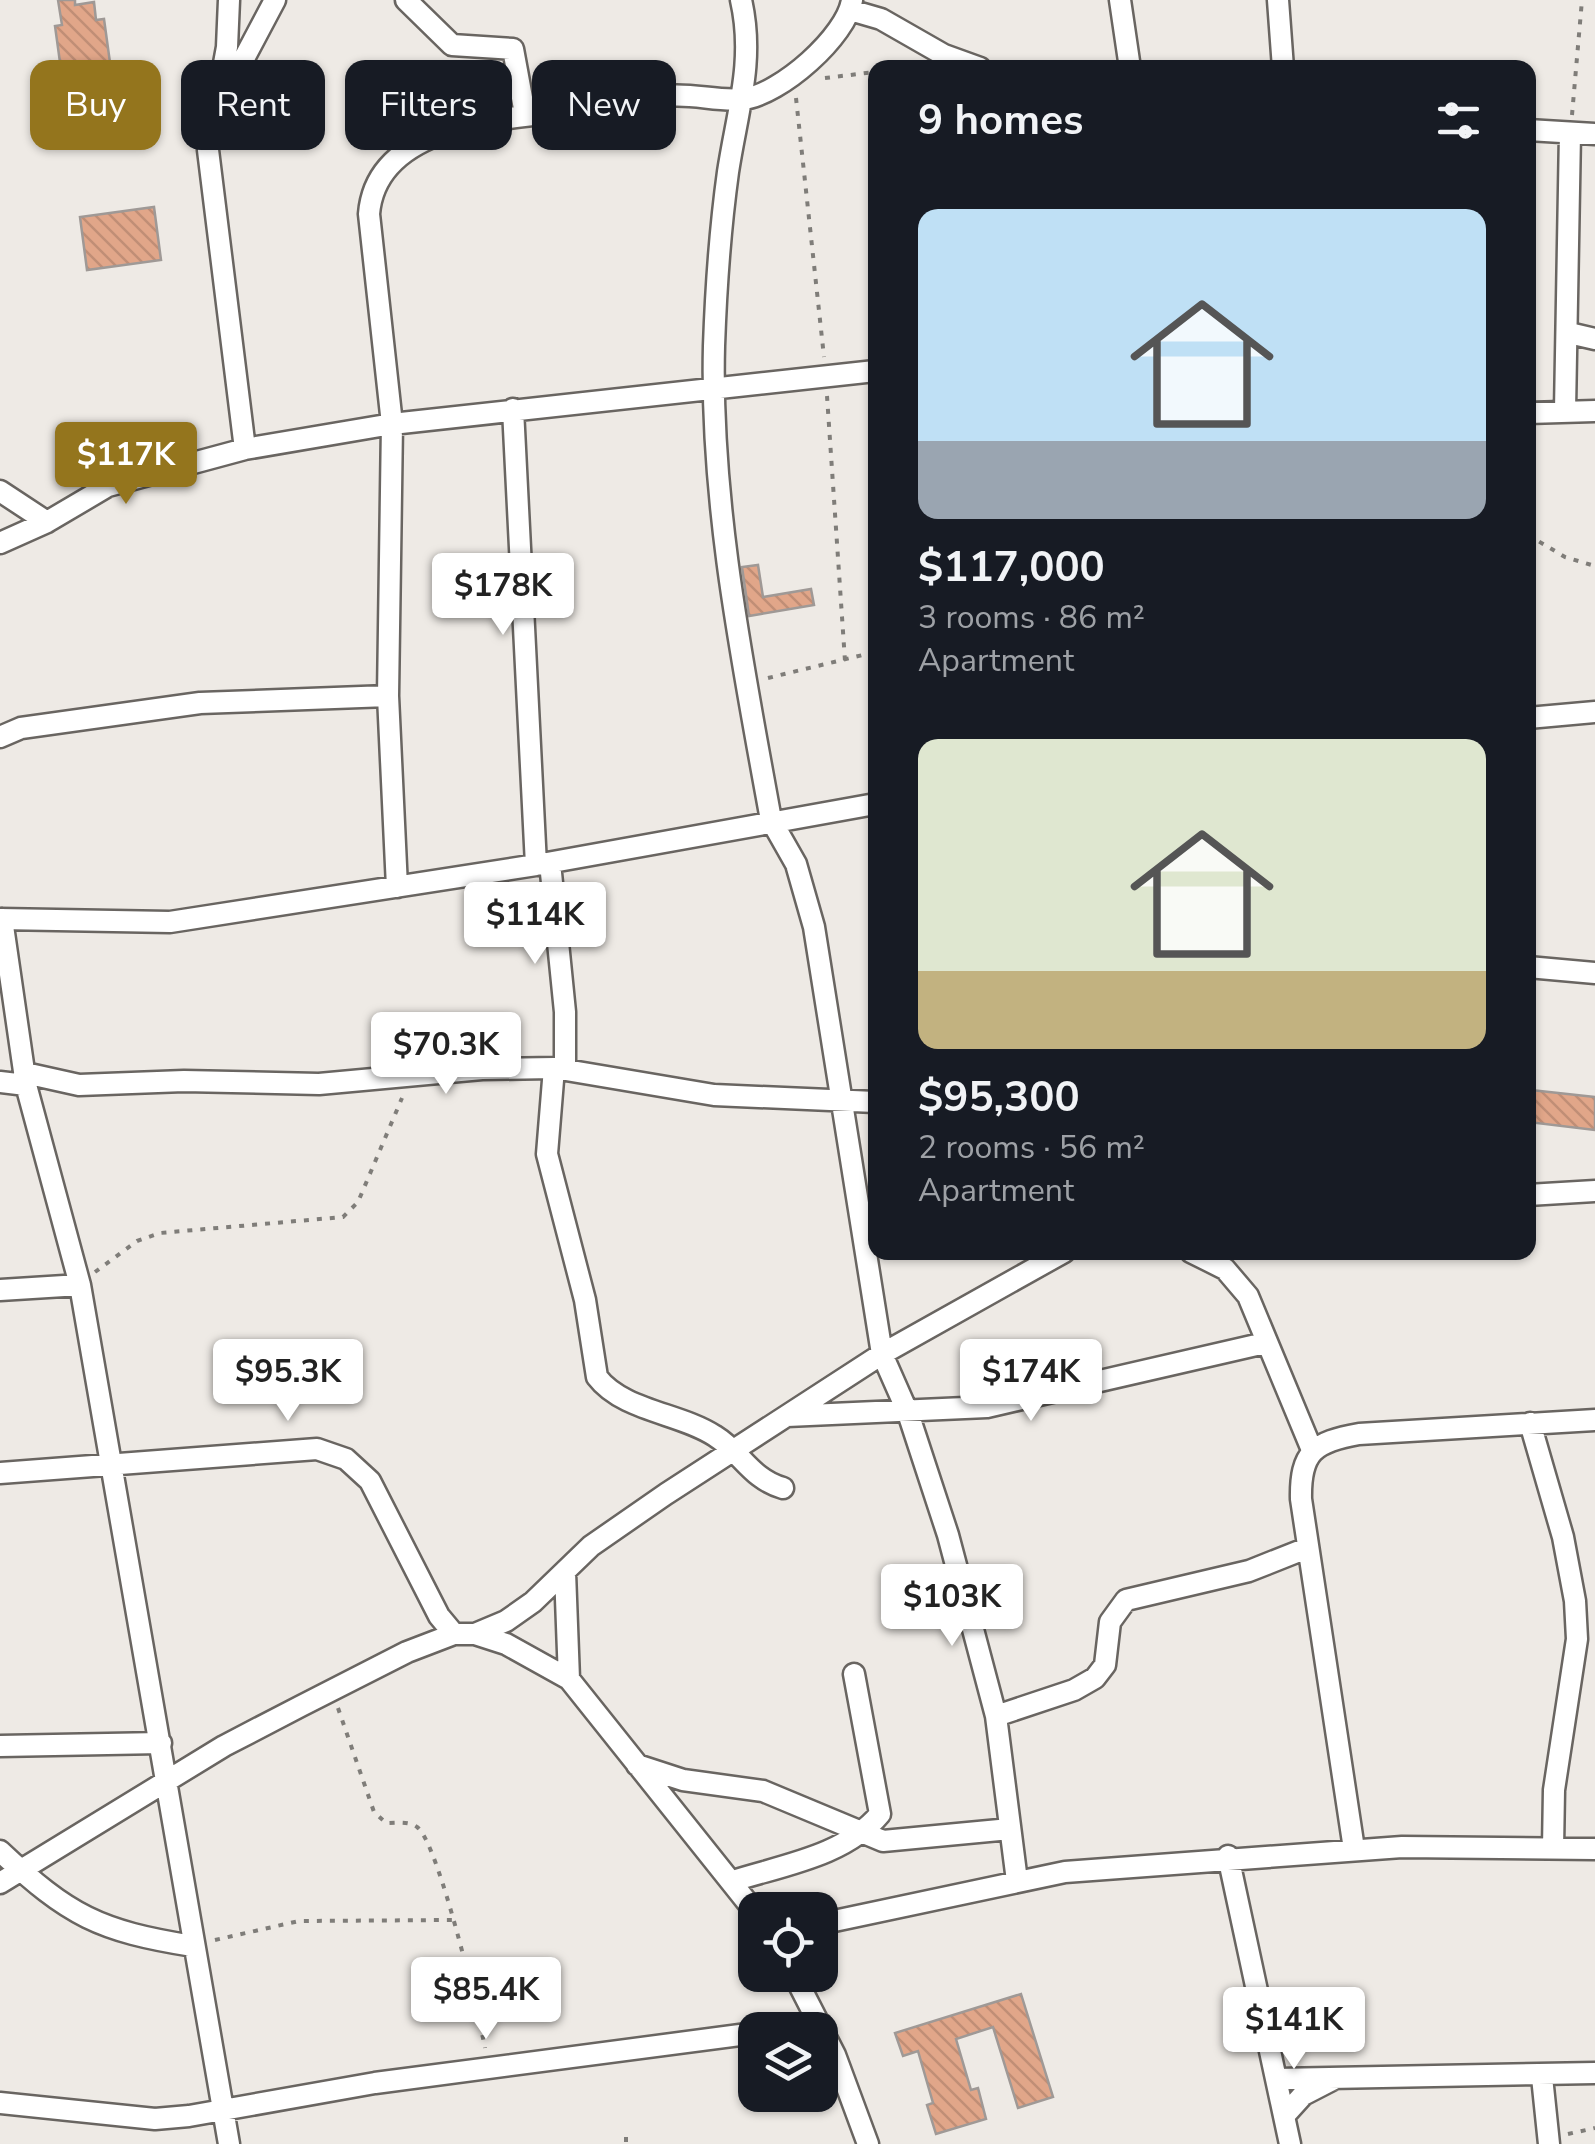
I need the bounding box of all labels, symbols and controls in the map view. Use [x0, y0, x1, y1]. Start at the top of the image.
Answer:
chip: Buy [30, 60, 161, 150]
chip: Rent [181, 60, 325, 150]
chip: Filters [345, 60, 512, 150]
chip: New [532, 60, 676, 150]
text: 9 homes [918, 92, 1083, 149]
icon: filters [1431, 93, 1486, 148]
icon: home [1112, 274, 1292, 454]
pin: $117K [56, 422, 196, 507]
text: $117K [77, 433, 175, 476]
text: $117,000 [918, 539, 1105, 596]
pin: $178K [433, 553, 573, 638]
text: $178K [454, 564, 552, 607]
text: 3 rooms · 86 m² [918, 596, 1145, 639]
text: Apartment [918, 639, 1074, 682]
icon: home [1112, 804, 1292, 984]
pin: $114K [465, 882, 605, 967]
text: $114K [486, 893, 584, 936]
pin: $70.3K [365, 1012, 527, 1097]
text: $70.3K [393, 1023, 499, 1066]
text: $95,300 [918, 1069, 1080, 1126]
text: 2 rooms · 56 m² [918, 1126, 1145, 1169]
text: Apartment [918, 1169, 1074, 1212]
pin: $95.3K [207, 1339, 369, 1424]
pin: $174K [961, 1339, 1101, 1424]
text: $95.3K [235, 1350, 341, 1393]
text: $174K [982, 1350, 1080, 1393]
pin: $103K [882, 1564, 1022, 1649]
text: $103K [903, 1575, 1001, 1618]
map controls [738, 1892, 838, 2112]
button: locate [738, 1892, 838, 1992]
pin: $85.4K [405, 1957, 567, 2042]
text: $85.4K [433, 1968, 539, 2011]
pin: $141K [1224, 1987, 1364, 2072]
text: $141K [1245, 1998, 1343, 2041]
button: layers [738, 2012, 838, 2112]

